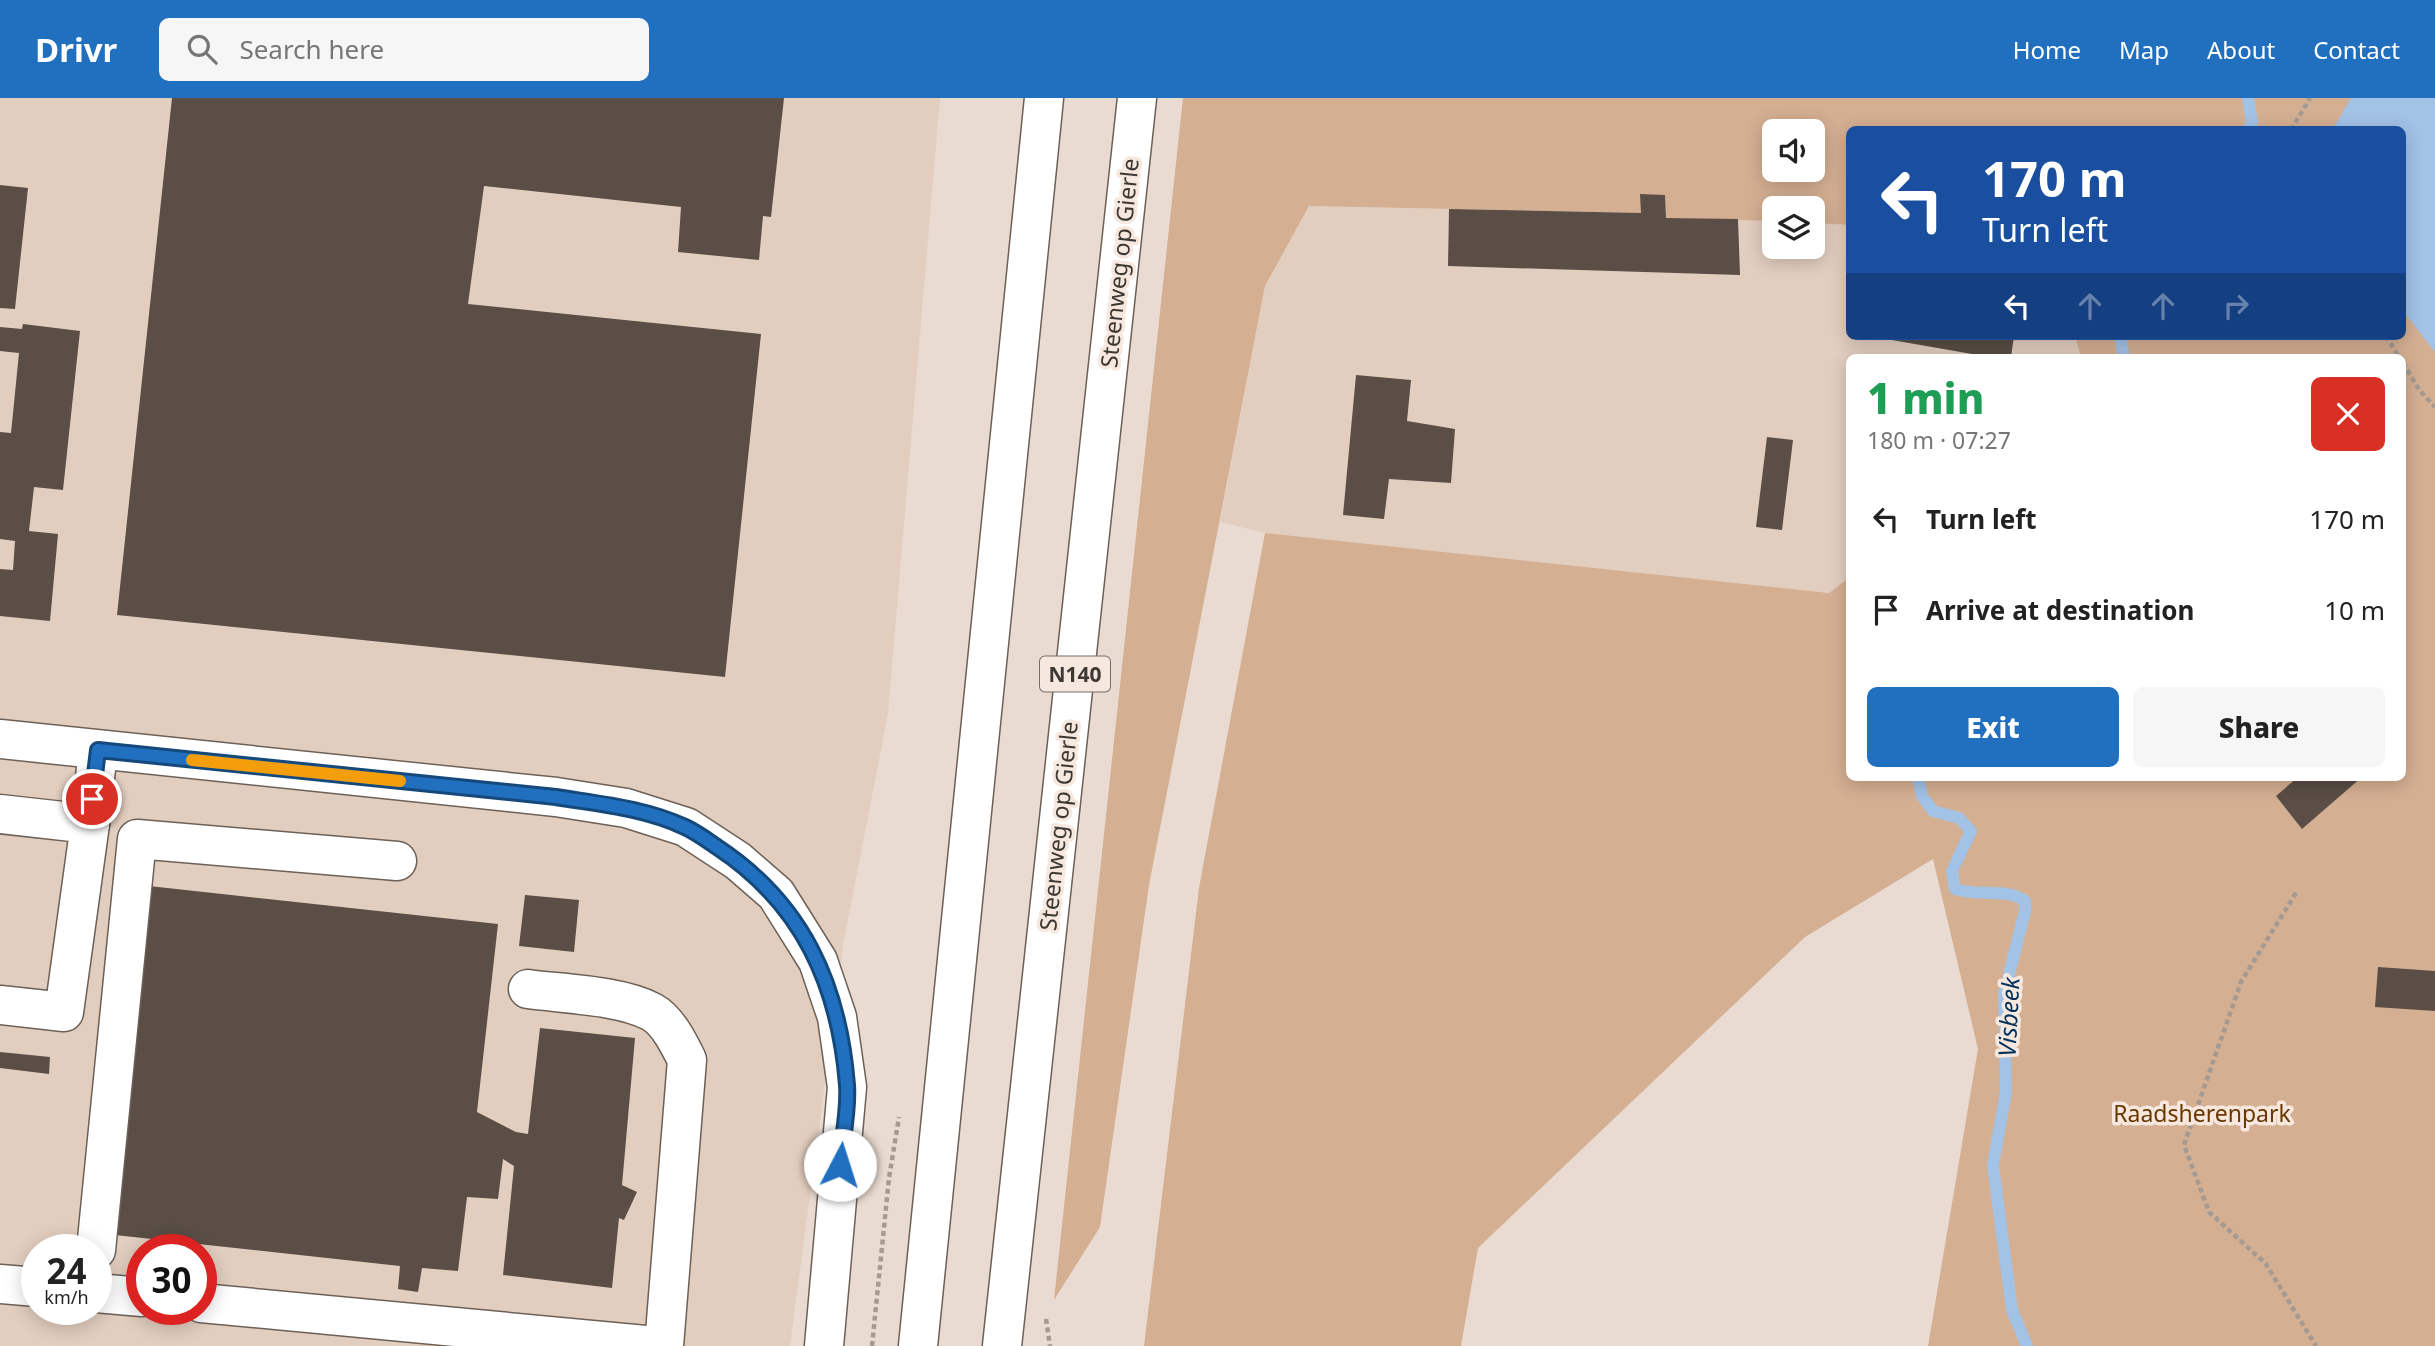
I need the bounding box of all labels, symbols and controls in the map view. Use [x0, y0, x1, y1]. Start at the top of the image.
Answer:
search box [159, 18, 649, 81]
text: Drivr [35, 27, 117, 72]
icon: search [183, 30, 221, 68]
text: Search here [239, 31, 384, 67]
text: Home [2013, 33, 2081, 66]
text: Map [2119, 33, 2169, 66]
text: About [2207, 33, 2275, 66]
text: Contact [2313, 33, 2400, 66]
map controls [1762, 119, 1825, 259]
button: sound [1762, 119, 1825, 182]
text: 170 m [1982, 145, 2127, 211]
icon: left [1867, 154, 1958, 245]
street label: Steenweg op Gierle [1092, 157, 1146, 369]
button: layers [1762, 196, 1825, 259]
text: Turn left [1982, 208, 2108, 251]
icon: left [1998, 287, 2036, 325]
icon: ahead [2071, 287, 2109, 325]
icon: ahead [2144, 287, 2182, 325]
icon: right [2217, 287, 2255, 325]
text: 1 min [1867, 369, 1984, 426]
button: close [2311, 377, 2385, 451]
text: 180 m · 07:27 [1867, 424, 2011, 456]
icon: left [1867, 500, 1905, 538]
text: Turn left [1926, 501, 2037, 537]
text: 170 m [2309, 501, 2385, 537]
icon: arrive [1867, 591, 1905, 629]
text: Arrive at destination [1926, 592, 2195, 628]
text: 10 m [2324, 592, 2385, 628]
road number: N140 [1040, 656, 1110, 692]
button: Exit [1867, 687, 2119, 767]
button: Share [2133, 687, 2385, 767]
street label: Steenweg op Gierle [1031, 720, 1085, 932]
pin [62, 769, 122, 829]
icon: arrive [73, 780, 111, 818]
water label: Visbeek [1989, 975, 2027, 1058]
park label: Raadsherenpark [2113, 1097, 2291, 1129]
position arrow [803, 1128, 877, 1202]
speed limit sign: 30 [126, 1234, 217, 1325]
text: 24 [46, 1247, 87, 1294]
text: km/h [44, 1285, 89, 1309]

